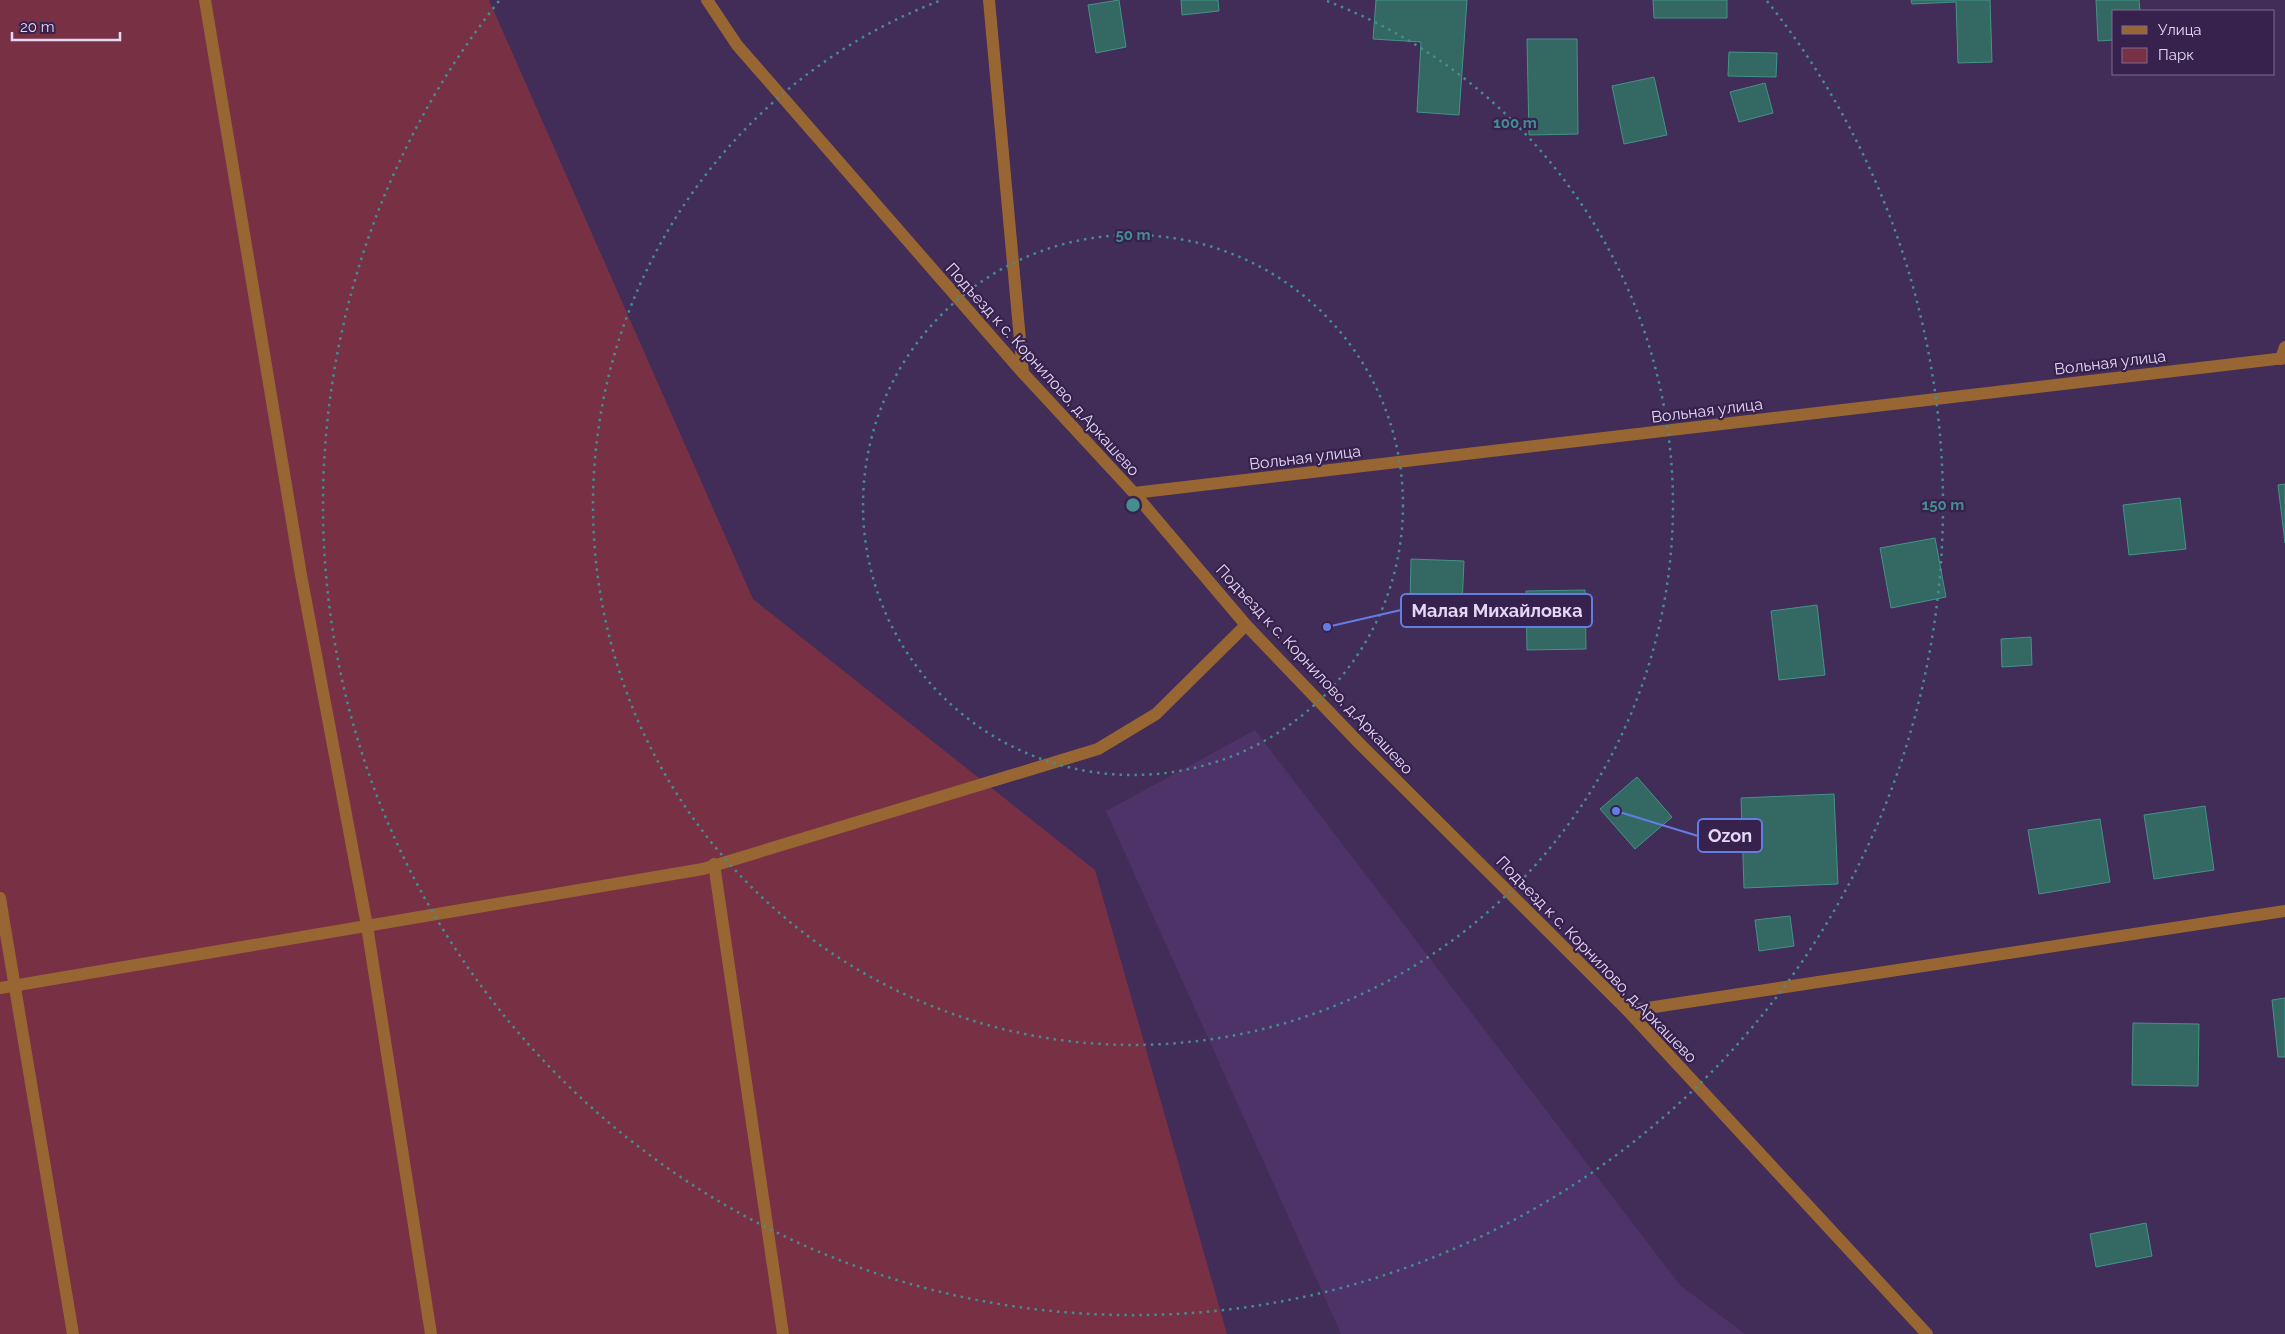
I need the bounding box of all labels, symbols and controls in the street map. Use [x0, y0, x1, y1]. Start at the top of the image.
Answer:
scale bar [12, 10, 120, 42]
legend [2112, 10, 2275, 75]
text: 20 m [20, 18, 55, 36]
text: Улица [2158, 21, 2202, 39]
text: Парк [2158, 46, 2194, 64]
text: 100 m [1493, 114, 1537, 132]
text: 50 m [1115, 226, 1151, 244]
street label: Подъезд к с. Корнилово, д.Аркашево [942, 259, 1143, 480]
street label: Вольная улица [2053, 346, 2167, 379]
street label: Вольная улица [1650, 394, 1764, 427]
street label: Вольная улица [1248, 441, 1362, 474]
centre of rings [1124, 496, 1142, 514]
text: 150 m [1922, 496, 1964, 514]
street label: Подъезд к с. Корнилово, д.Аркашево [1212, 560, 1417, 778]
callout: Малая Михайловка [1401, 594, 1592, 627]
text: Малая Михайловка [1412, 600, 1582, 621]
callout: Ozon [1698, 819, 1762, 852]
text: Ozon [1708, 825, 1752, 846]
street label: Подъезд к с. Корнилово, д.Аркашево [1492, 852, 1701, 1067]

